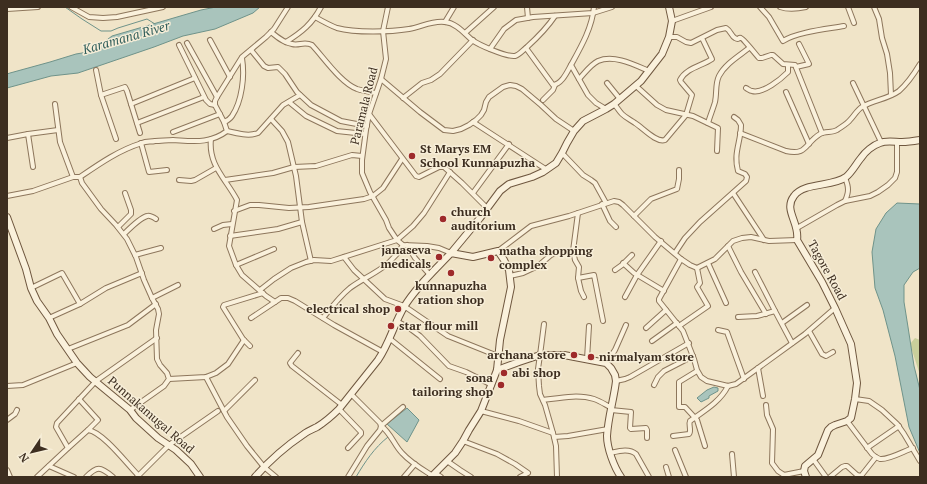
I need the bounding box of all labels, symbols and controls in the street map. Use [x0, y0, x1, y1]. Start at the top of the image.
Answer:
water label: Karamana River [79, 16, 173, 58]
street label: Paramala Road [347, 65, 381, 146]
place label: St Marys EM School Kunnapuzha [420, 141, 535, 170]
marker: St Marys EM School Kunnapuzha [407, 151, 417, 161]
place label: church auditorium [451, 204, 516, 233]
marker: church auditorium [438, 214, 448, 224]
street label: Tagore Road [805, 237, 850, 303]
place label: janaseva medicals [380, 242, 432, 271]
place label: matha shopping complex [499, 243, 593, 272]
marker: janaseva medicals [434, 252, 444, 262]
marker: matha shopping complex [486, 253, 496, 263]
marker: kunnapuzha ration shop [446, 268, 456, 278]
place label: kunnapuzha ration shop [415, 278, 487, 307]
place label: electrical shop [306, 301, 390, 316]
marker: electrical shop [393, 304, 403, 314]
place label: star flour mill [399, 318, 478, 333]
marker: star flour mill [386, 321, 396, 331]
place label: archana store [487, 347, 567, 362]
place label: nirmalyam store [599, 349, 695, 364]
marker: archana store [569, 350, 579, 360]
marker: nirmalyam store [586, 352, 596, 362]
place label: abi shop [512, 365, 561, 380]
marker: abi shop [499, 368, 509, 378]
place label: sona tailoring shop [412, 370, 493, 399]
street label: Punnakamugal Road [105, 373, 198, 456]
marker: sona tailoring shop [496, 380, 506, 390]
north arrow [12, 432, 52, 472]
text: N [15, 450, 32, 465]

